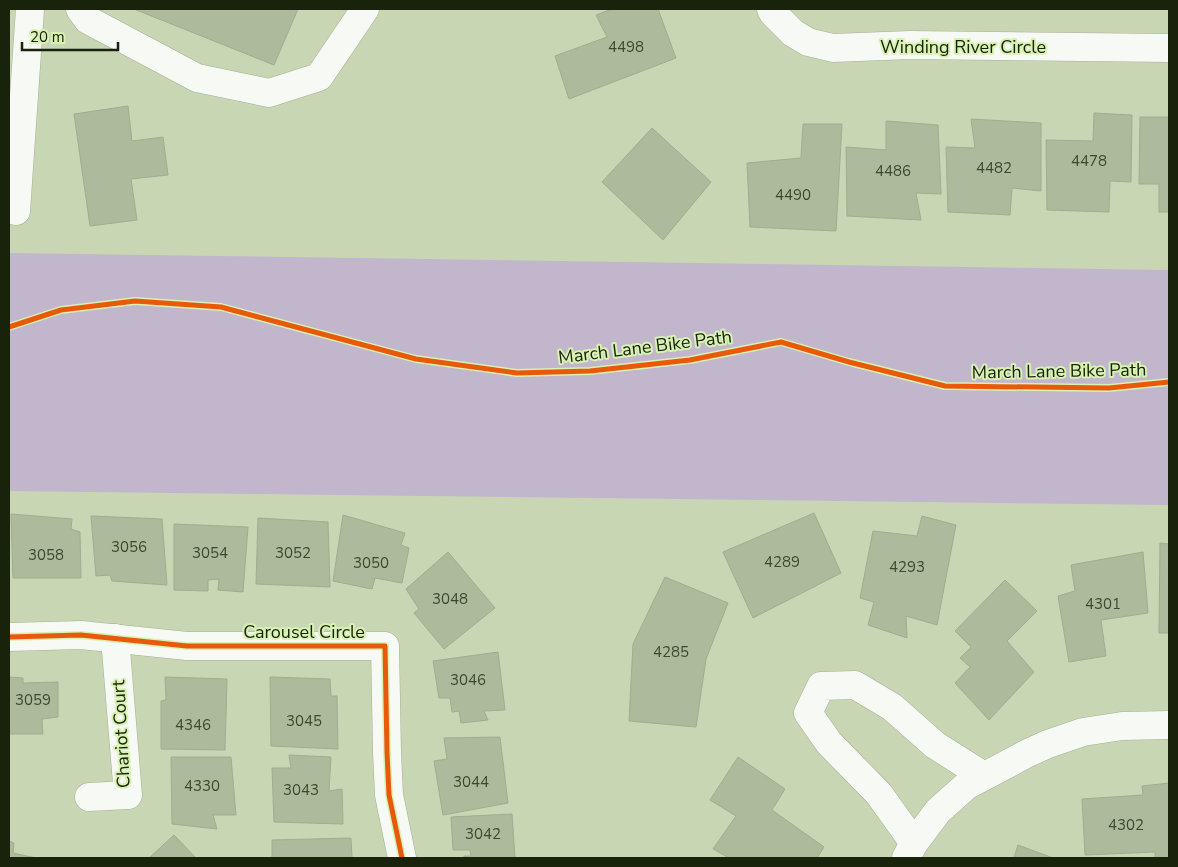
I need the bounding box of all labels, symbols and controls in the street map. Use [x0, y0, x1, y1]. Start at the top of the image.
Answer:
scale bar [22, 20, 119, 52]
text: 20 m [30, 27, 65, 47]
street label: Winding River Circle [880, 35, 1046, 59]
house number: 4498 [608, 37, 644, 57]
house number: 4478 [1071, 151, 1107, 171]
house number: 4482 [976, 158, 1012, 178]
house number: 4486 [875, 161, 911, 181]
house number: 4490 [775, 185, 811, 205]
street label: March Lane Bike Path [557, 324, 733, 370]
street label: March Lane Bike Path [972, 357, 1146, 385]
house number: 3056 [111, 537, 147, 557]
house number: 3054 [192, 543, 228, 563]
house number: 3052 [275, 543, 311, 563]
house number: 3058 [28, 545, 64, 565]
house number: 4289 [764, 552, 800, 572]
house number: 3050 [353, 553, 389, 573]
house number: 4293 [889, 557, 925, 577]
house number: 3048 [432, 589, 468, 609]
house number: 4301 [1085, 594, 1121, 614]
street label: Carousel Circle [243, 620, 365, 644]
house number: 4285 [653, 642, 689, 662]
house number: 3046 [450, 670, 486, 690]
street label: Chariot Court [106, 679, 136, 789]
house number: 3059 [15, 690, 51, 710]
house number: 3045 [286, 711, 322, 731]
house number: 4346 [175, 715, 211, 735]
house number: 3044 [453, 772, 489, 792]
house number: 4330 [184, 776, 220, 796]
house number: 3043 [283, 780, 319, 800]
house number: 4302 [1108, 815, 1144, 835]
house number: 3042 [465, 824, 501, 844]

